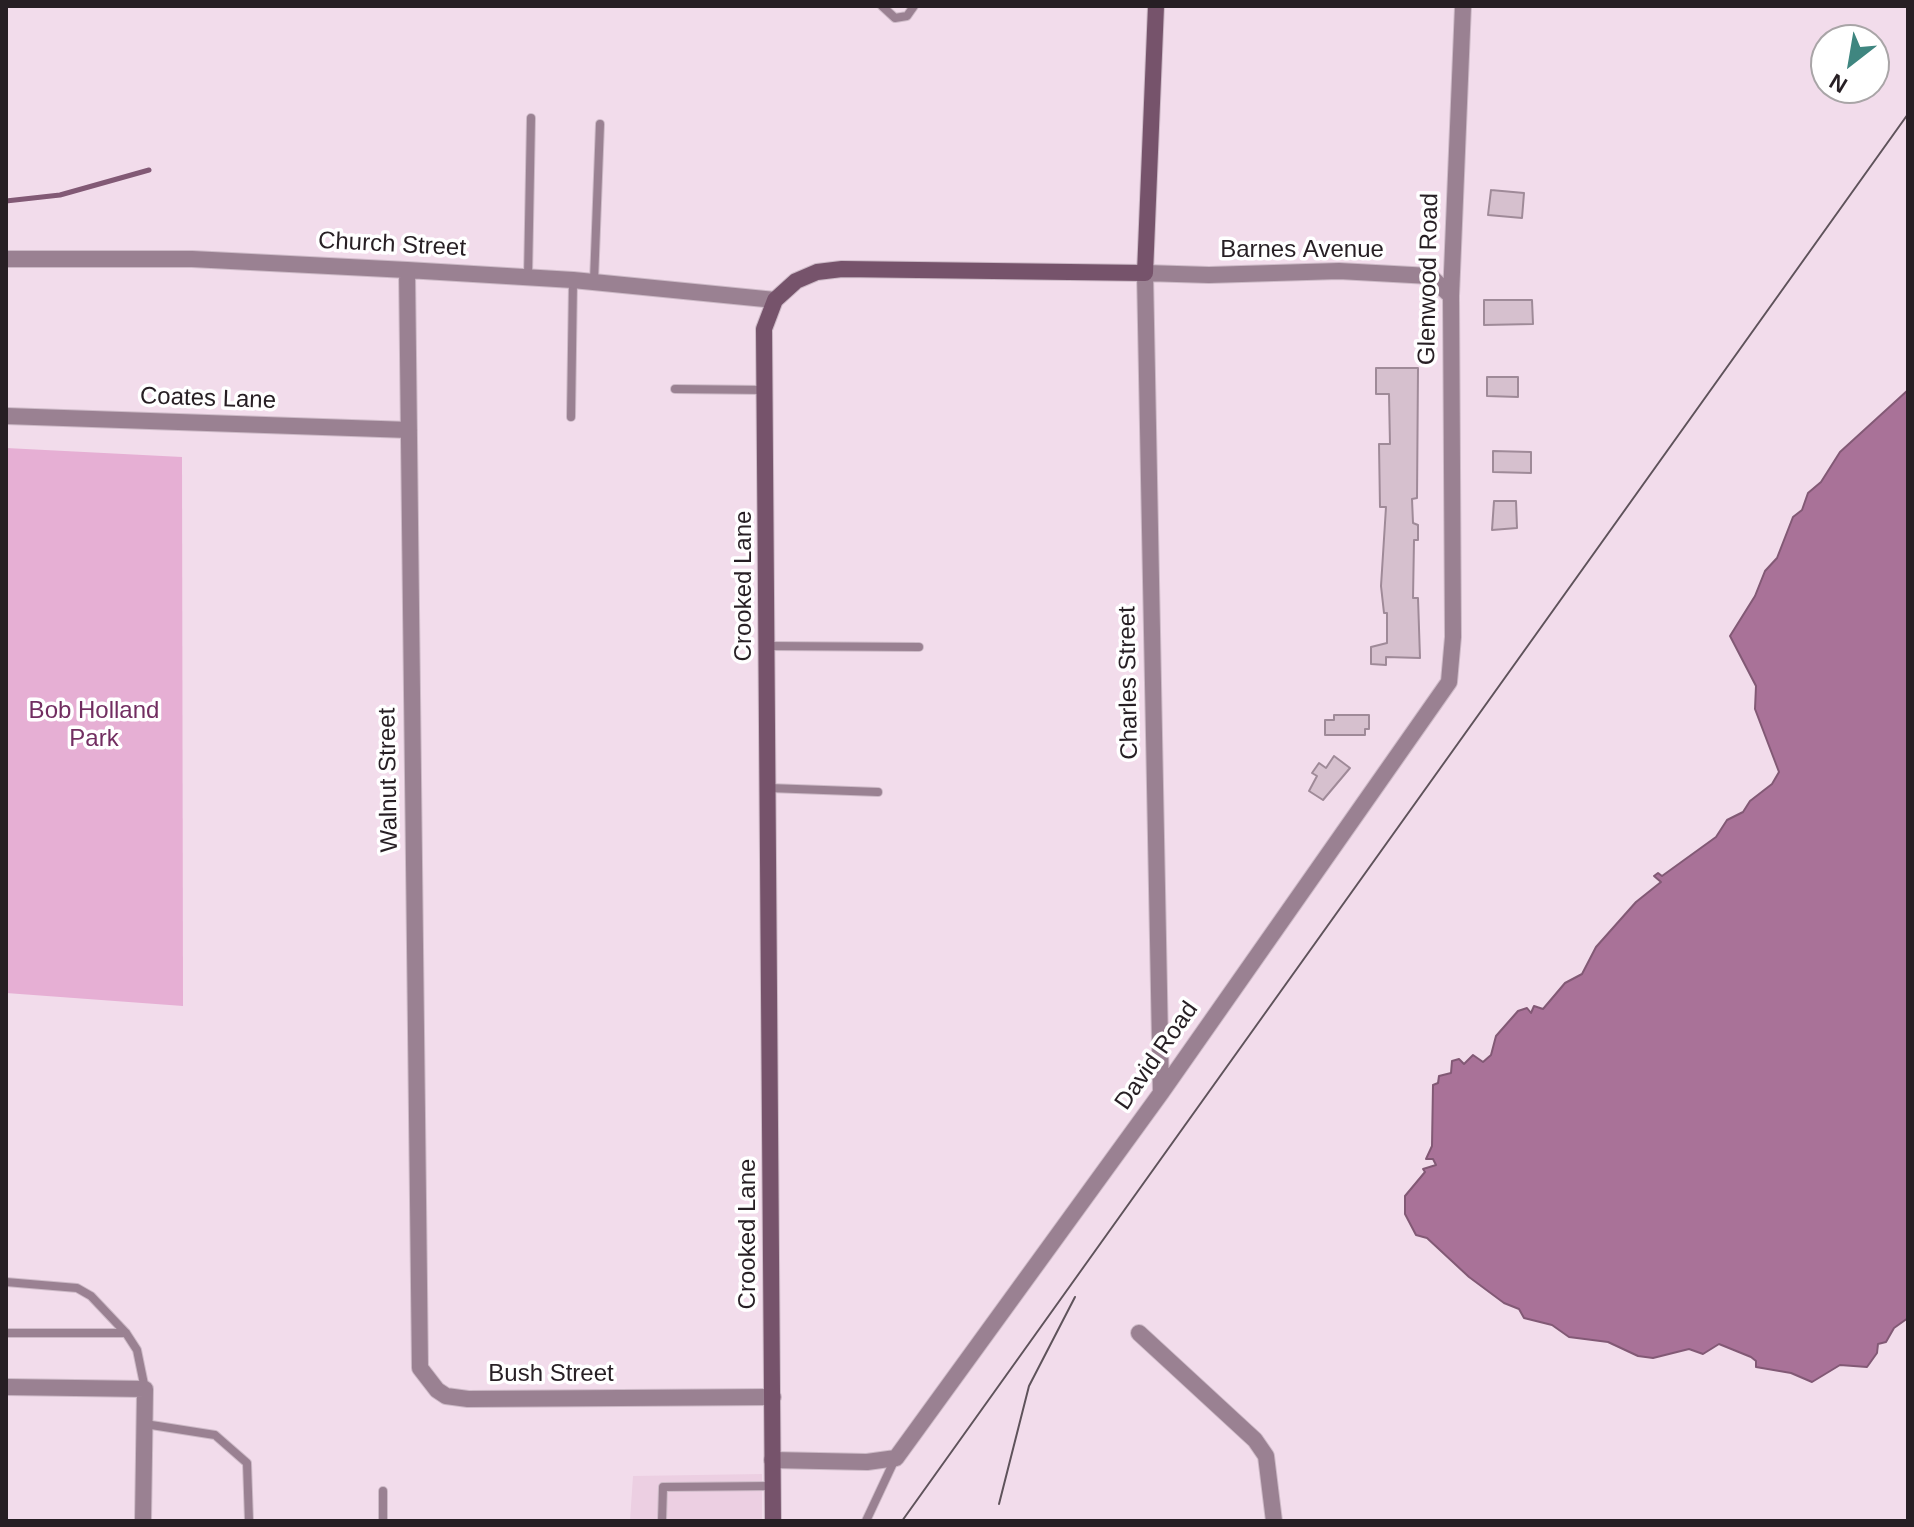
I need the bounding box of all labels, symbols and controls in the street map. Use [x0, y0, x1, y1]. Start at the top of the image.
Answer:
north arrow [1810, 24, 1890, 104]
text: N [1825, 68, 1852, 98]
street label: Glenwood Road [1413, 193, 1445, 365]
street label: Church Street [317, 227, 467, 263]
street label: Barnes Avenue [1220, 236, 1384, 264]
street label: Coates Lane [139, 382, 277, 416]
street label: Crooked Lane [730, 511, 758, 661]
street label: Charles Street [1113, 606, 1145, 760]
park label: Bob Holland Park [29, 697, 159, 753]
street label: Walnut Street [373, 708, 405, 852]
street label: David Road [1109, 996, 1205, 1116]
street label: Crooked Lane [734, 1159, 762, 1309]
street label: Bush Street [488, 1360, 614, 1388]

